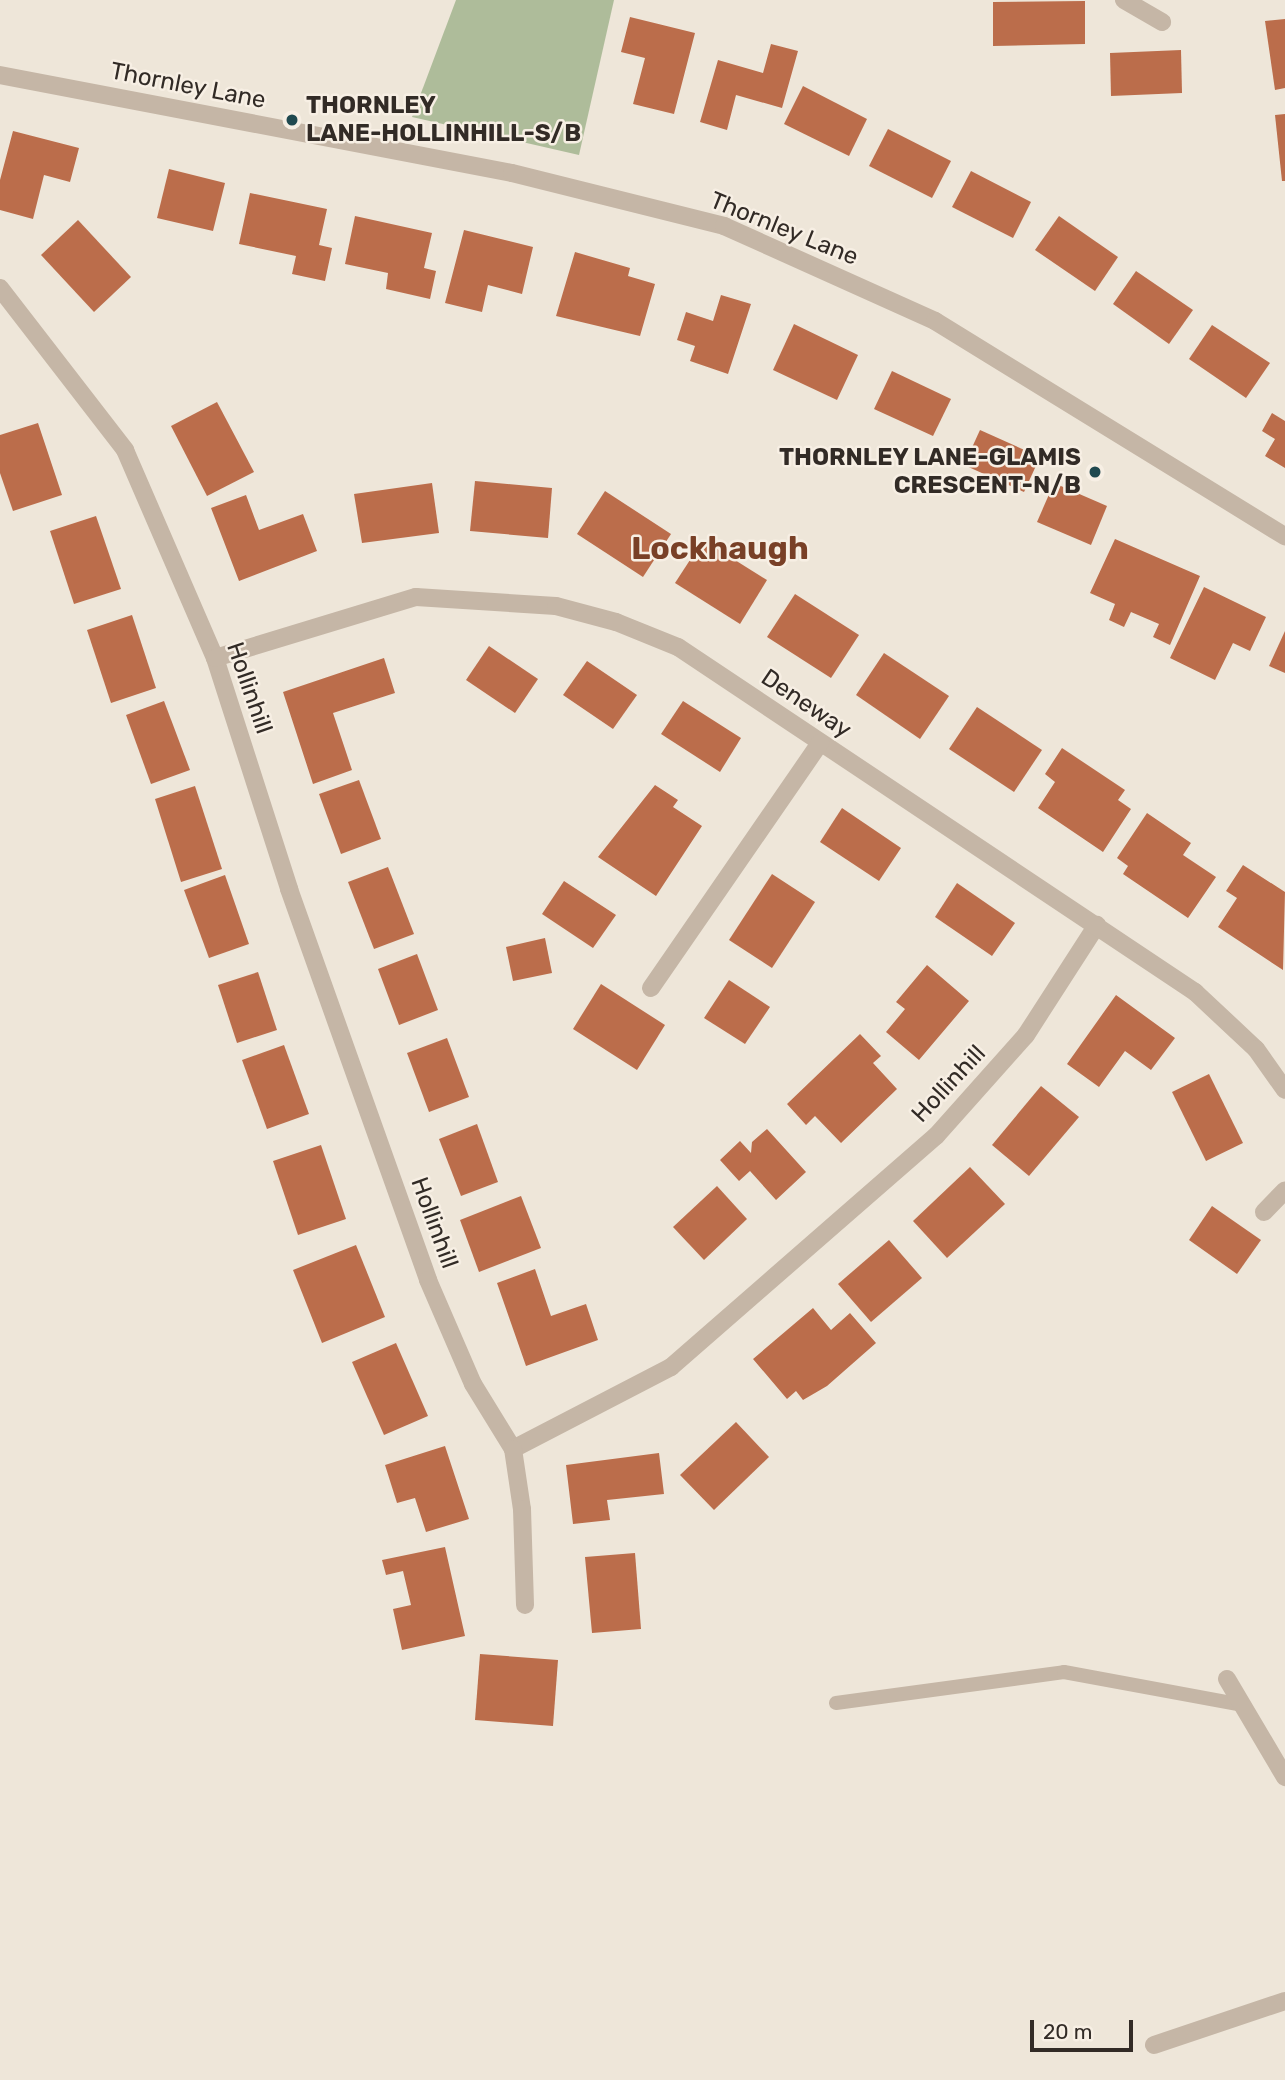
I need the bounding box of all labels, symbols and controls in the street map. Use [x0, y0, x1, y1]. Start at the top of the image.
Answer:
street label: Thornley Lane [108, 57, 268, 115]
place label: THORNLEY LANE-HOLLINHILL-S/B [306, 92, 581, 148]
marker: THORNLEY LANE-HOLLINHILL-S/B [284, 112, 300, 128]
street label: Thornley Lane [705, 186, 863, 272]
place label: THORNLEY LANE-GLAMIS CRESCENT-N/B [778, 444, 1081, 500]
marker: THORNLEY LANE-GLAMIS CRESCENT-N/B [1087, 464, 1103, 480]
district label: Lockhaugh [631, 529, 809, 567]
street label: Hollinhill [220, 638, 278, 738]
street label: Deneway [755, 663, 857, 745]
street label: Hollinhill [906, 1039, 992, 1129]
street label: Hollinhill [404, 1173, 464, 1273]
scale bar [1033, 2007, 1136, 2050]
text: 20 m [1043, 2019, 1092, 2044]

